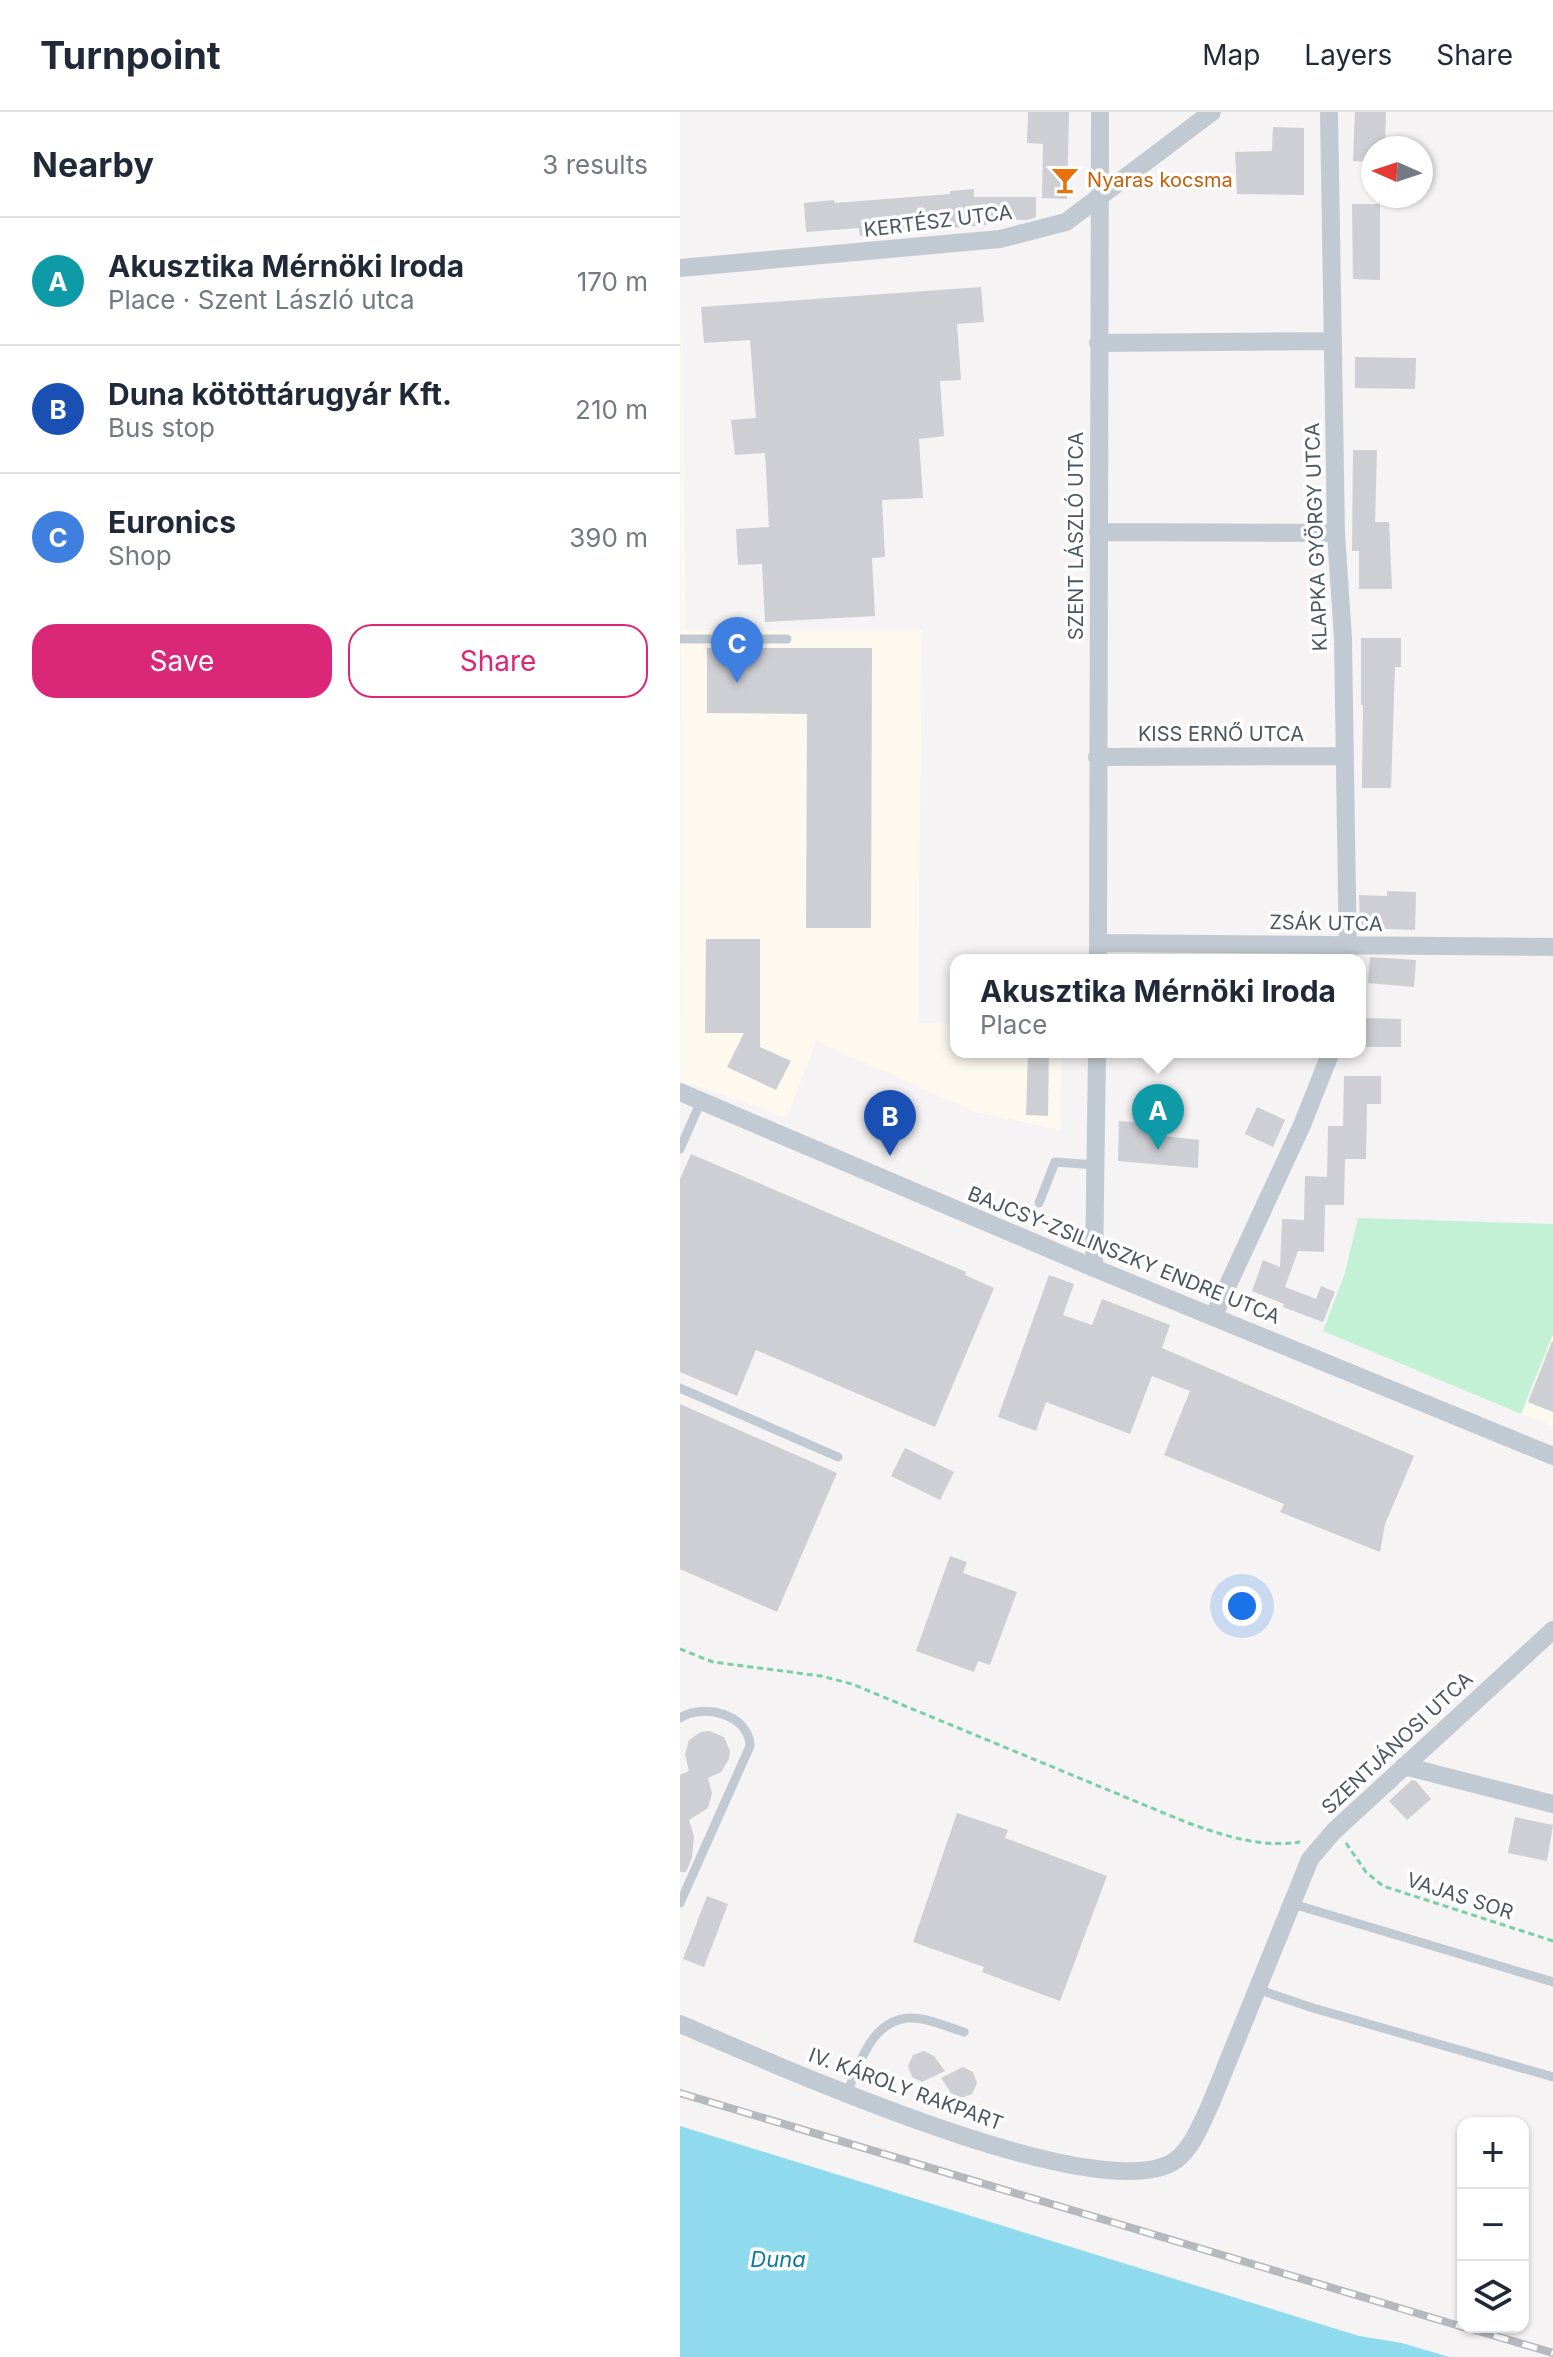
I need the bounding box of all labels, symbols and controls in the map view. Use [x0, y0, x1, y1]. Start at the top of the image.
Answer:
text: Turnpoint [40, 32, 221, 78]
text: Map [1202, 38, 1260, 72]
text: Layers [1304, 38, 1392, 72]
text: Share [1436, 38, 1513, 72]
north arrow [1361, 136, 1433, 208]
text: Nearby [32, 144, 154, 185]
text: 3 results [542, 149, 648, 180]
bar icon: Nyaras kocsma [1050, 165, 1080, 195]
place label: Nyaras kocsma [1087, 168, 1233, 192]
street label: KERTÉSZ UTCA [862, 199, 1014, 242]
text: Akusztika Mérnöki Iroda [108, 248, 464, 284]
text: A [48, 266, 68, 297]
text: 170 m [577, 266, 648, 297]
text: Place · Szent László utca [108, 284, 415, 315]
text: Duna kötöttárugyár Kft. [108, 376, 452, 412]
text: B [49, 394, 67, 425]
text: 210 m [575, 394, 648, 425]
text: Bus stop [108, 412, 215, 443]
street label: KLAPKA GYÖRGY UTCA [1300, 422, 1332, 652]
street label: SZENT LÁSZLÓ UTCA [1063, 432, 1088, 640]
text: Euronics [108, 504, 236, 540]
text: C [48, 522, 68, 553]
text: 390 m [569, 522, 648, 553]
text: Shop [108, 540, 172, 571]
pin: C [711, 617, 763, 683]
button: Save [32, 624, 332, 698]
button: Share [348, 624, 648, 698]
street label: KISS ERNŐ UTCA [1138, 722, 1304, 746]
street label: ZSÁK UTCA [1269, 909, 1383, 936]
popup [950, 954, 1366, 1058]
text: Akusztika Mérnöki Iroda [980, 973, 1336, 1009]
text: Place [980, 1009, 1047, 1040]
pin: A [1132, 1084, 1184, 1150]
pin: B [864, 1090, 916, 1156]
street label: BAJCSY-ZSILINSZKY ENDRE UTCA [964, 1181, 1284, 1329]
your location [1222, 1586, 1262, 1626]
street label: SZENTJÁNOSI UTCA [1316, 1666, 1478, 1819]
street label: VAJAS SOR [1404, 1868, 1516, 1925]
street label: IV. KÁROLY RAKPART [806, 2042, 1007, 2135]
map controls [1457, 2117, 1529, 2333]
button: + [1457, 2117, 1529, 2189]
button: − [1457, 2189, 1529, 2261]
water label: Duna [750, 2246, 806, 2272]
button: layers [1457, 2261, 1529, 2333]

